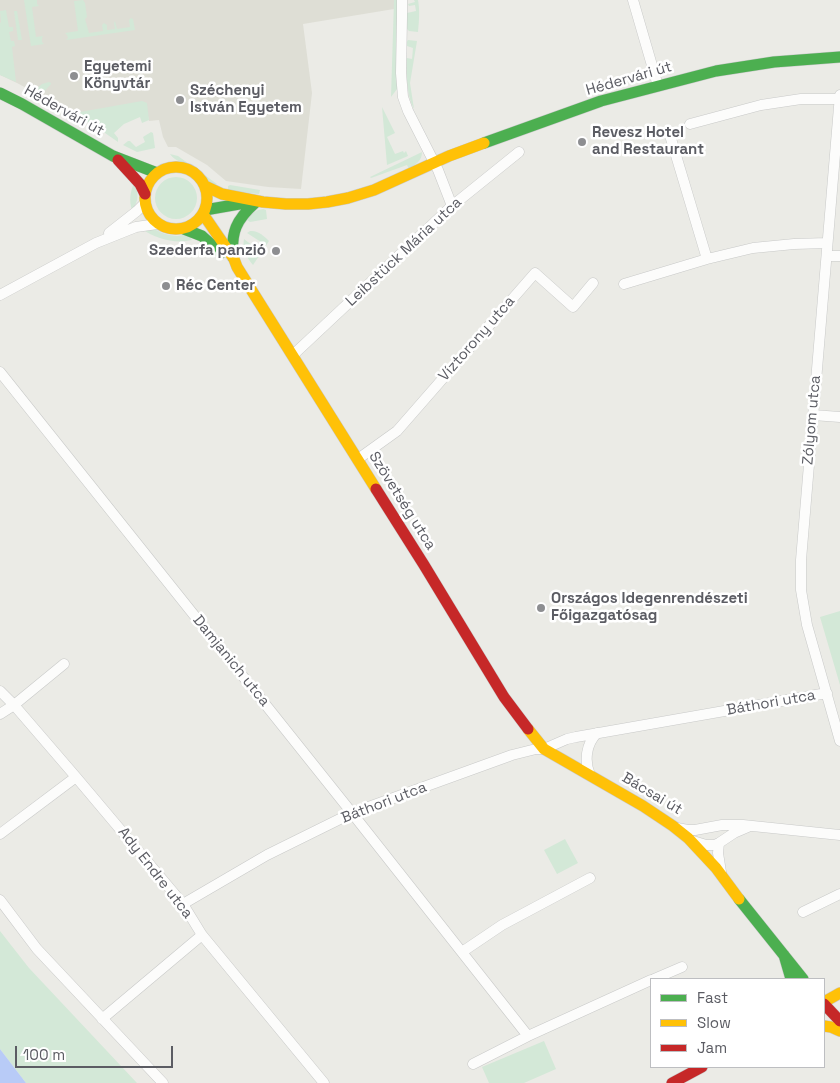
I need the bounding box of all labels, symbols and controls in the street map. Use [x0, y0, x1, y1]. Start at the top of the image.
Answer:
place label: Egyetemi Könyvtár [84, 58, 152, 93]
street label: Hédervári út [584, 58, 674, 100]
marker: Egyetemi Könyvtár [68, 70, 80, 82]
street label: Hédervári út [21, 82, 107, 140]
place label: Széchenyi István Egyetem [190, 82, 302, 117]
marker: Széchenyi István Egyetem [174, 94, 186, 106]
place label: Revesz Hotel and Restaurant [592, 124, 704, 159]
marker: Revesz Hotel and Restaurant [576, 136, 588, 148]
street label: Leibstück Mária utca [342, 194, 466, 310]
place label: Szederfa panzió [149, 242, 266, 260]
marker: Szederfa panzió [270, 245, 282, 257]
place label: Réc Center [176, 277, 255, 295]
marker: Réc Center [160, 280, 172, 292]
street label: Víztorony utca [435, 293, 519, 385]
street label: Zólyom utca [799, 374, 825, 466]
street label: Szövetség utca [365, 448, 439, 554]
place label: Országos Idegenrendészeti Főigazgatósag [551, 590, 748, 625]
marker: Országos Idegenrendészeti Főigazgatósag [535, 602, 547, 614]
street label: Damjanich utca [189, 612, 273, 710]
street label: Báthori utca [725, 686, 817, 720]
street label: Bácsai út [618, 769, 686, 819]
street label: Báthori utca [339, 778, 429, 828]
street label: Ady Endre utca [114, 824, 196, 922]
legend [650, 978, 825, 1068]
text: Fast [697, 988, 728, 1007]
text: Slow [697, 1013, 731, 1032]
scale bar [18, 1036, 175, 1068]
text: Jam [697, 1038, 727, 1057]
text: 100 m [23, 1045, 65, 1064]

